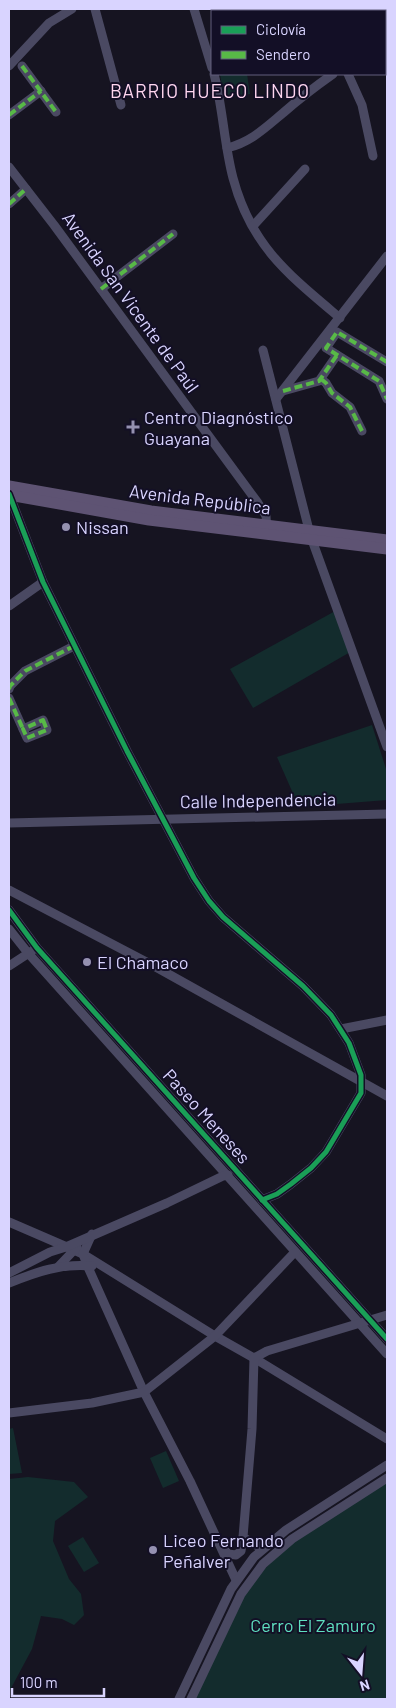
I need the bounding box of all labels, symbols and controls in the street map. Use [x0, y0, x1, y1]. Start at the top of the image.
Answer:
legend [211, 10, 386, 75]
text: Ciclovía [256, 20, 306, 38]
text: Sendero [256, 45, 310, 63]
district label: BARRIO HUECO LINDO [110, 79, 310, 102]
street label: Avenida San Vicente de Paúl [58, 207, 204, 397]
place label: Centro Diagnóstico Guayana [144, 406, 293, 449]
marker: Centro Diagnóstico Guayana [126, 420, 140, 434]
street label: Avenida República [128, 479, 272, 519]
place label: Nissan [76, 516, 129, 538]
marker: Nissan [60, 521, 72, 533]
street label: Calle Independencia [180, 788, 336, 812]
place label: El Chamaco [97, 951, 189, 973]
marker: El Chamaco [81, 956, 93, 968]
street label: Paseo Meneses [159, 1064, 255, 1168]
place label: Liceo Fernando Peñalver [163, 1529, 284, 1572]
marker: Liceo Fernando Peñalver [147, 1544, 159, 1556]
park label: Cerro El Zamuro [250, 1614, 376, 1636]
north arrow [336, 1648, 386, 1698]
scale bar [12, 1666, 105, 1698]
text: 100 m [20, 1673, 58, 1691]
text: N [358, 1676, 372, 1695]

